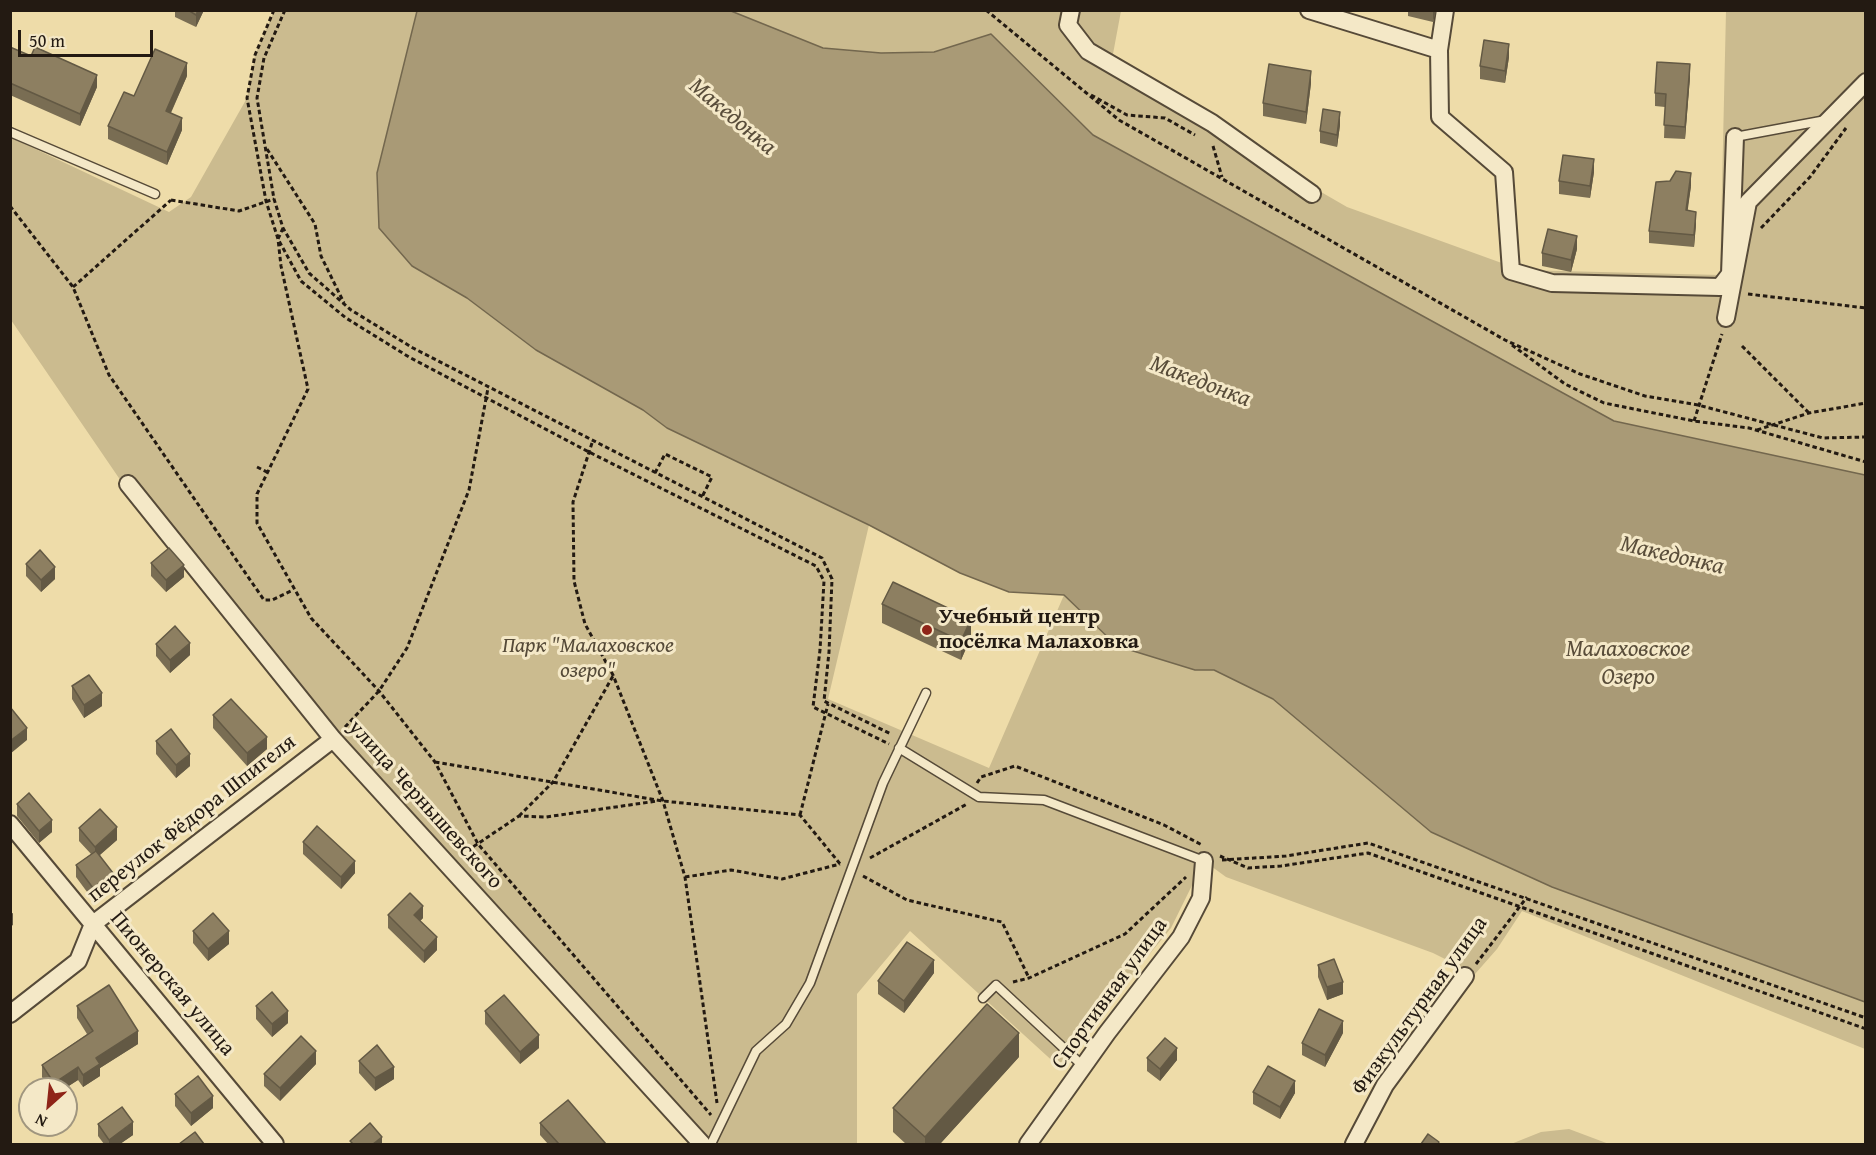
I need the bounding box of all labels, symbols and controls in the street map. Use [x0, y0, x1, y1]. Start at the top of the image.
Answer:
scale bar [21, 18, 156, 56]
text: 50 m [29, 27, 65, 54]
water label: Македонка [682, 72, 782, 162]
water label: Македонка [1146, 350, 1254, 414]
water label: Македонка [1617, 530, 1727, 582]
place label: Учебный центр посёлка Малаховка [939, 604, 1139, 656]
marker: Учебный центр посёлка Малаховка [920, 623, 934, 637]
park label: Парк "Малаховское озеро" [502, 633, 674, 684]
water label: Малаховское Озеро [1566, 636, 1690, 692]
street label: улица Чернышевского [342, 715, 508, 895]
street label: переулок Фёдора Шпигеля [82, 729, 302, 909]
street label: Пионерская улица [104, 906, 240, 1062]
street label: Физкультурная улица [1346, 911, 1494, 1101]
street label: Спортивная улица [1046, 913, 1174, 1075]
north arrow [18, 1077, 78, 1137]
text: N [31, 1108, 51, 1134]

